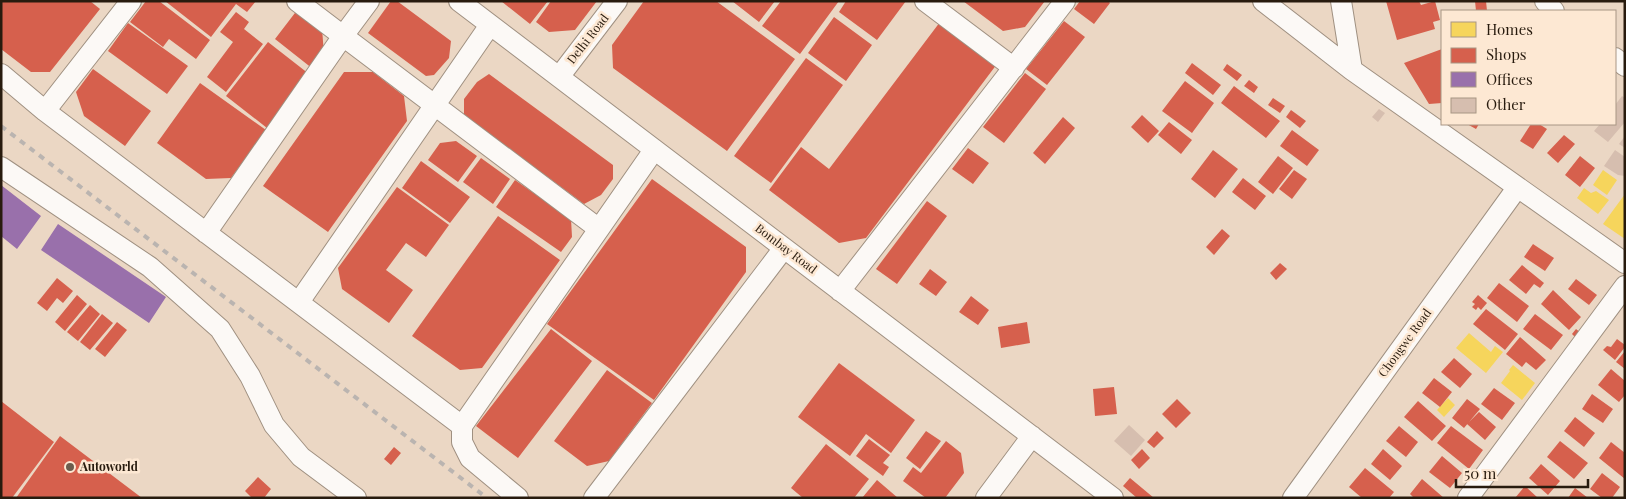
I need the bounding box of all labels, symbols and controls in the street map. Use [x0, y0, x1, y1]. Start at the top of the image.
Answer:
street label: Delhi Road [563, 10, 612, 67]
legend [1441, 10, 1616, 125]
text: Homes [1486, 19, 1533, 39]
text: Shops [1486, 44, 1527, 64]
text: Offices [1486, 69, 1533, 89]
text: Other [1486, 94, 1526, 114]
street label: Bombay Road [752, 220, 821, 277]
street label: Chongwe Road [1374, 305, 1434, 380]
scale bar [1456, 456, 1588, 488]
place label: Autoworld [79, 458, 138, 474]
marker: Autoworld [64, 461, 76, 473]
text: 50 m [1464, 463, 1497, 483]

